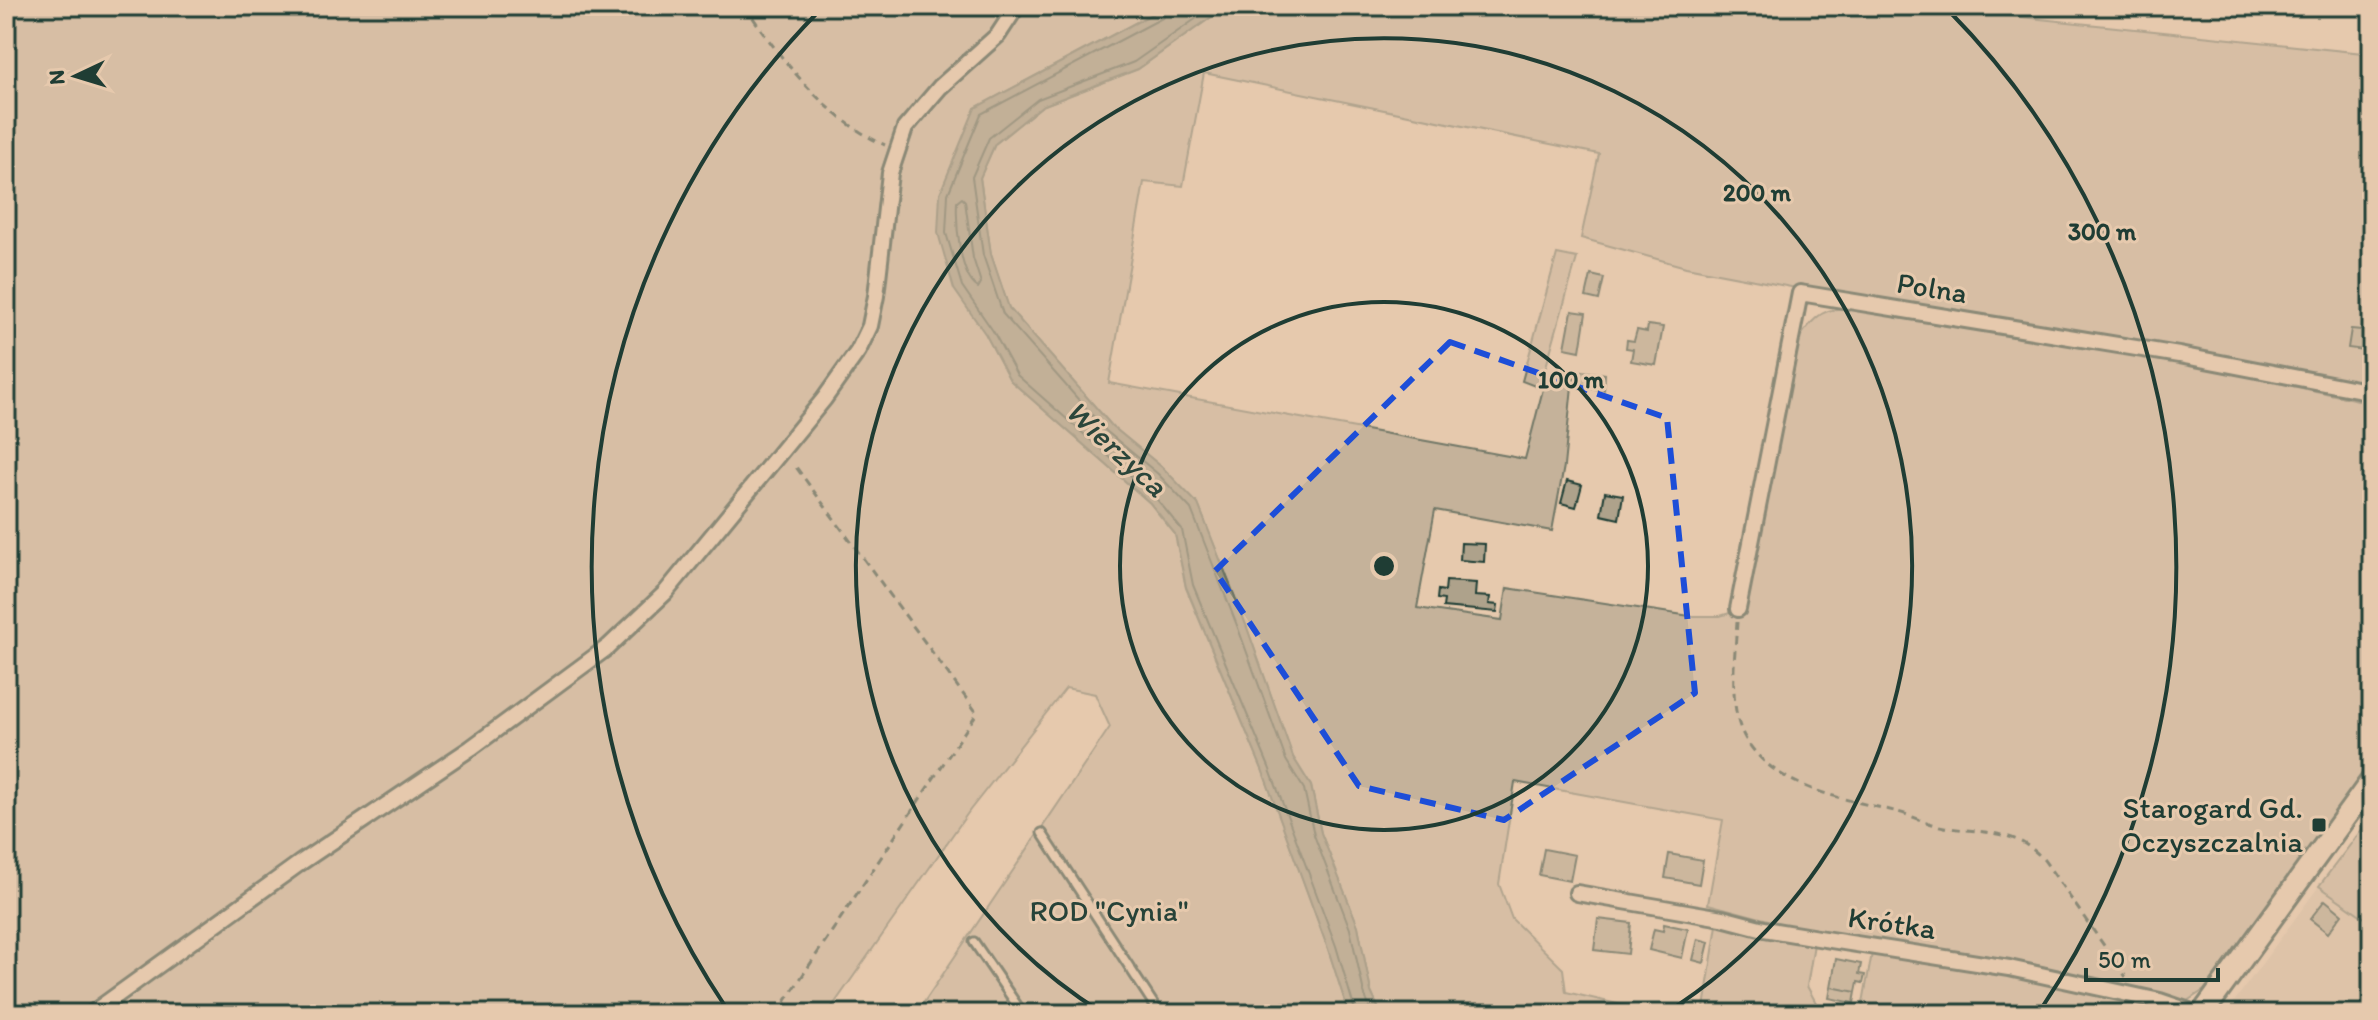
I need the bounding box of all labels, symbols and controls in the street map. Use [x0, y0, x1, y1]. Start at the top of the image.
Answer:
north arrow [36, 36, 116, 116]
text: N [43, 69, 71, 86]
text: 200 m [1723, 178, 1792, 207]
text: 300 m [2068, 217, 2137, 246]
street label: Polna [1894, 264, 1970, 311]
text: 100 m [1538, 365, 1605, 394]
water label: Wierzyca [1058, 392, 1176, 505]
centre of rings [1370, 552, 1398, 580]
place label: Starogard Gd. Oczyszczalnia [2120, 789, 2303, 860]
marker: Starogard Gd. Oczyszczalnia [2310, 816, 2328, 834]
park label: ROD "Cynia" [1029, 892, 1189, 929]
street label: Krótka [1846, 898, 1939, 947]
scale bar [2086, 932, 2218, 982]
text: 50 m [2098, 945, 2151, 974]

